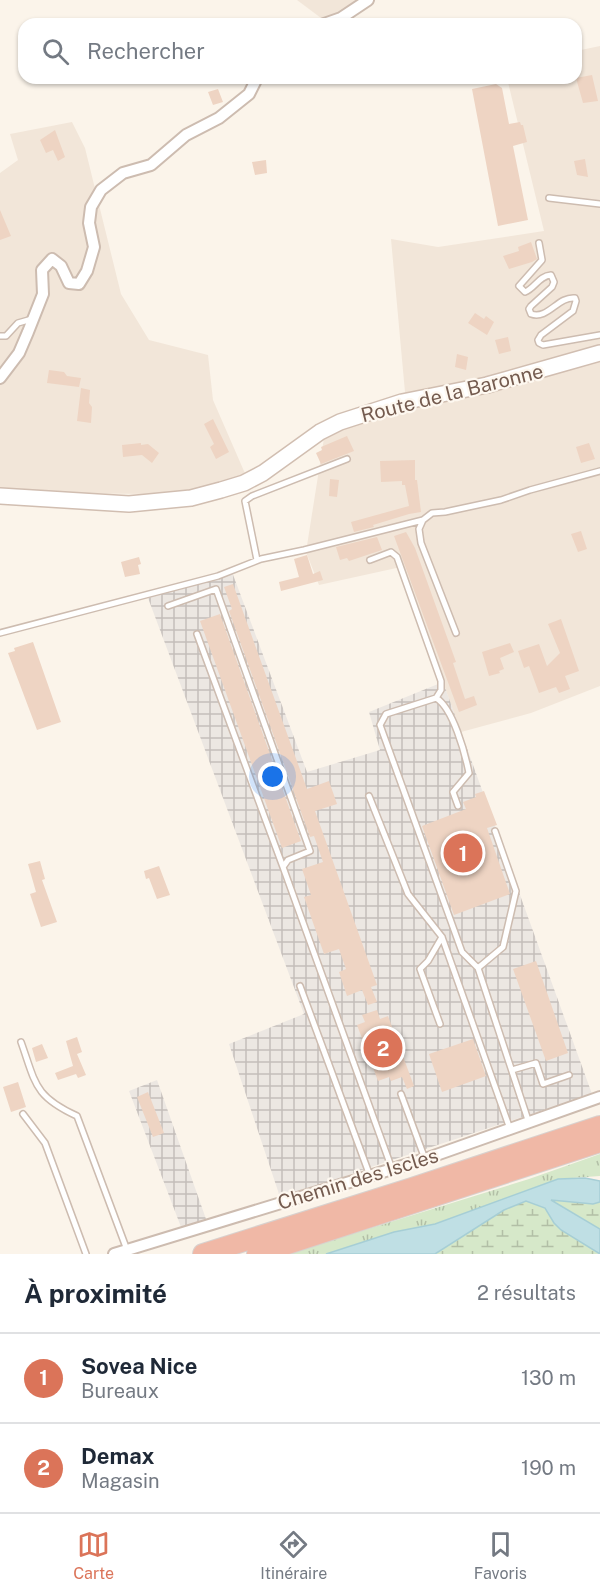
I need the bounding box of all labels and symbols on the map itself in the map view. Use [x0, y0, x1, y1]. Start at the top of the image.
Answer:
street label: Route de la Baronne [358, 359, 546, 427]
your location [258, 762, 287, 791]
pin: 1 [444, 830, 482, 876]
pin: 2 [364, 1026, 403, 1070]
street label: Chemin des Iscles [275, 1143, 441, 1215]

